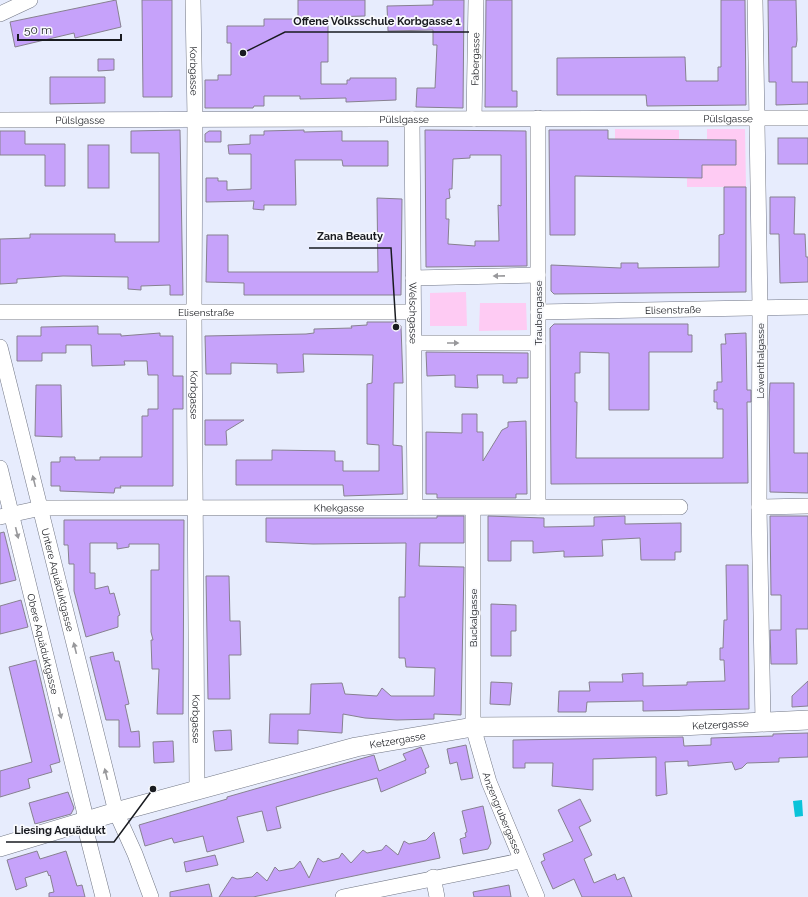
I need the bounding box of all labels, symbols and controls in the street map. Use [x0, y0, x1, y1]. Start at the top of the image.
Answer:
callout: Offene Volksschule Korbgasse 1 [285, 9, 469, 32]
text: Offene Volksschule Korbgasse 1 [293, 15, 461, 28]
scale bar [18, 16, 121, 42]
text: 50 m [24, 23, 52, 37]
street label: Fabergasse [469, 32, 481, 86]
street label: Korbgasse [188, 46, 200, 96]
street label: Pülslgasse [379, 113, 429, 125]
street label: Pülslgasse [703, 113, 753, 124]
street label: Pülslgasse [55, 114, 105, 125]
callout: Zana Beauty [309, 225, 391, 248]
text: Zana Beauty [317, 230, 383, 243]
one-way arrow [492, 273, 505, 279]
street label: Traubengasse [533, 280, 544, 346]
street label: Welschgasse [408, 282, 419, 344]
street label: Elisenstraße [645, 303, 701, 316]
street label: Elisenstraße [178, 307, 234, 318]
street label: Löwenthalgasse [755, 323, 766, 399]
one-way arrow [447, 340, 460, 346]
street label: Korbgasse [189, 370, 200, 420]
one-way arrow [31, 475, 37, 487]
street label: Khekgasse [314, 502, 364, 513]
one-way arrow [14, 526, 20, 539]
street label: Untere Aquäduktgasse [40, 527, 76, 633]
street label: Buckalgasse [468, 589, 479, 647]
street label: Obere Aquäduktgasse [26, 592, 61, 695]
one-way arrow [72, 642, 78, 654]
street label: Korbgasse [191, 694, 202, 744]
one-way arrow [58, 707, 64, 720]
street label: Ketzergasse [692, 717, 749, 731]
street label: Ketzergasse [369, 730, 427, 750]
one-way arrow [103, 768, 109, 781]
street label: Anzengrubergasse [481, 771, 524, 856]
callout: Liesing Aquädukt [6, 819, 114, 842]
text: Liesing Aquädukt [14, 824, 107, 837]

